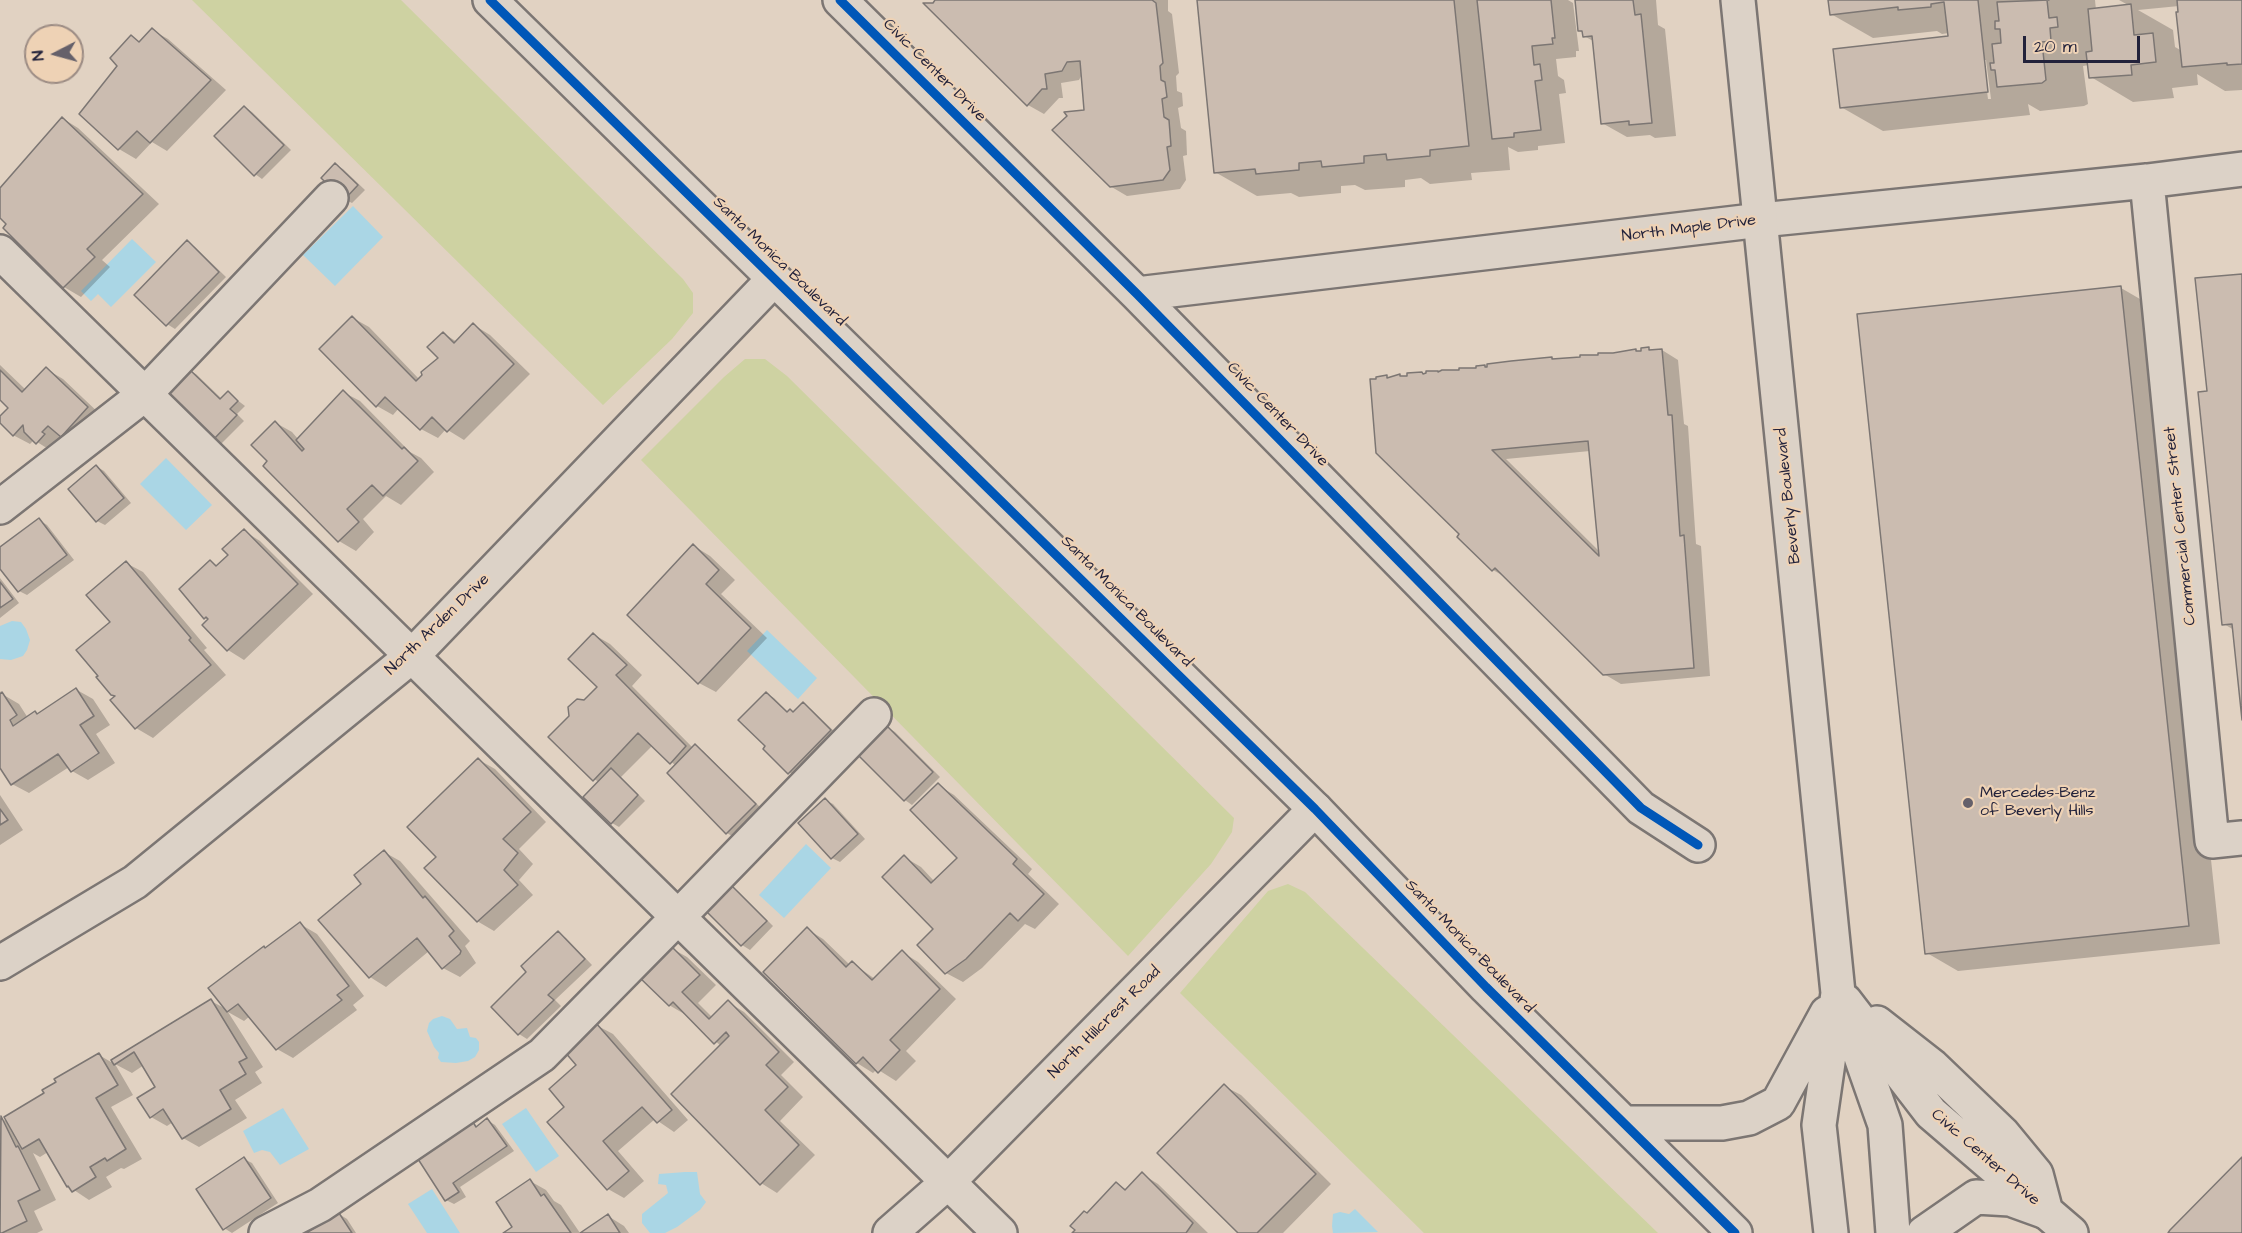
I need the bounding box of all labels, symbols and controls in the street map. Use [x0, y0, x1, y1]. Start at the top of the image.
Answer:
street label: Civic Center Drive [878, 15, 990, 127]
north arrow [24, 24, 84, 84]
scale bar [2026, 24, 2143, 62]
text: 20 m [2034, 34, 2077, 59]
text: N [27, 50, 50, 62]
street label: Santa Monica Boulevard [708, 193, 850, 331]
street label: North Maple Drive [1621, 211, 1757, 247]
street label: Civic Center Drive [1222, 359, 1332, 471]
street label: Commercial Center Street [2161, 426, 2201, 626]
street label: Beverly Boulevard [1772, 427, 1806, 565]
street label: Santa Monica Boulevard [1056, 532, 1196, 672]
street label: North Arden Drive [382, 570, 494, 680]
place label: Mercedes-Benz of Beverly Hills [1980, 784, 2095, 822]
marker: Mercedes-Benz of Beverly Hills [1961, 796, 1975, 810]
street label: Santa Monica Boulevard [1400, 876, 1538, 1018]
street label: North Hillcrest Road [1045, 963, 1165, 1083]
street label: Civic Center Drive [1927, 1106, 2043, 1210]

